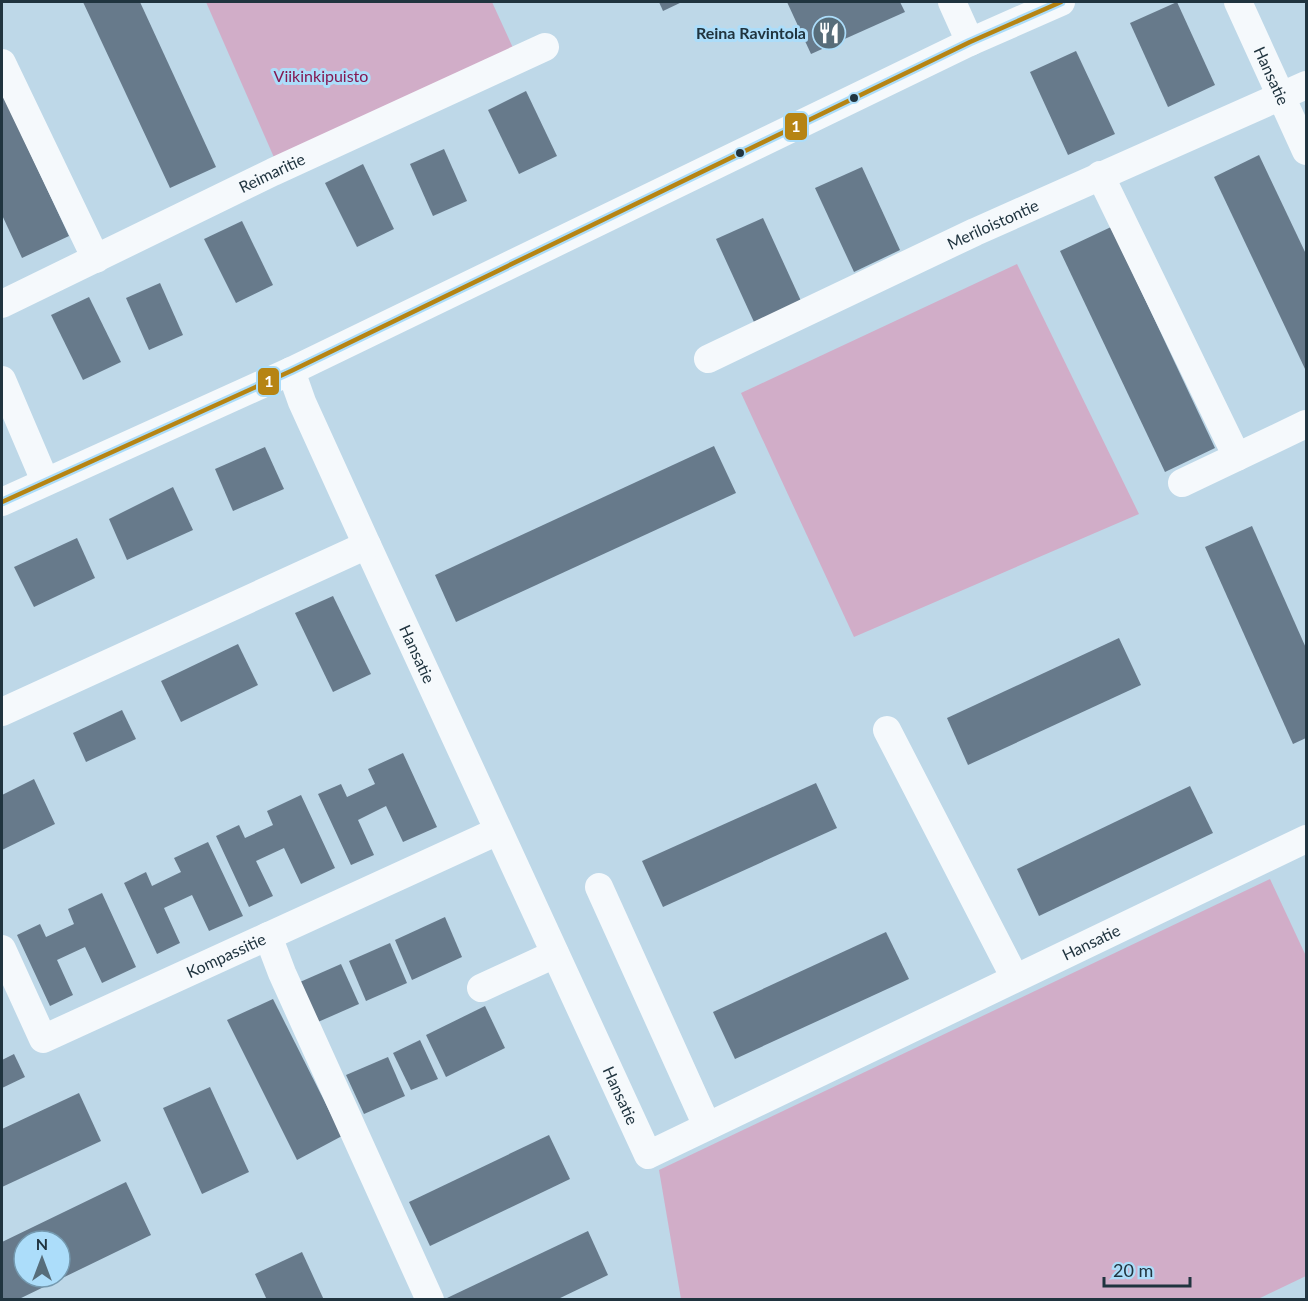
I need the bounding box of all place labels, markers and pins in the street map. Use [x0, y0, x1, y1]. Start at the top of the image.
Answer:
restaurant icon: Reina Ravintola [811, 15, 847, 51]
place label: Reina Ravintola [696, 23, 806, 42]
unlabelled marker [848, 92, 860, 104]
unlabelled marker [734, 147, 746, 159]

